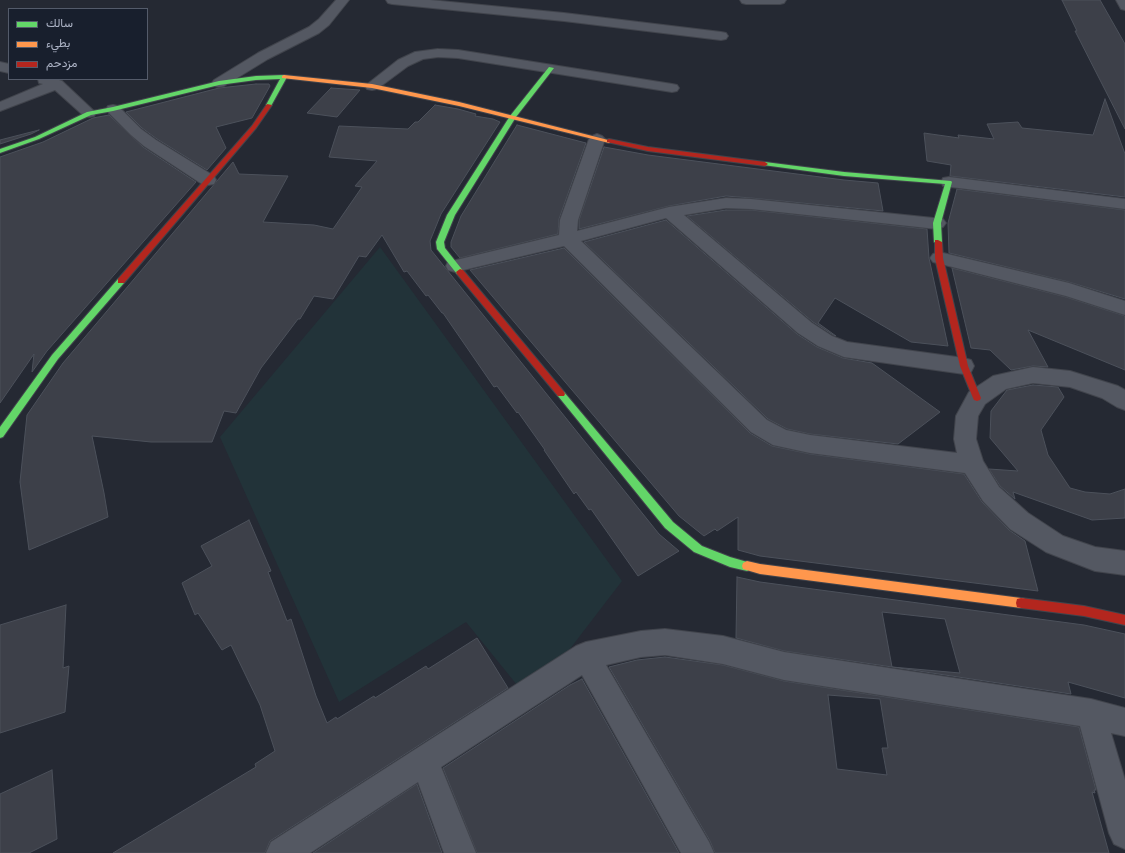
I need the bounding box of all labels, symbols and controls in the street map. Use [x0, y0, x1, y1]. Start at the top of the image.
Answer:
legend [8, 8, 148, 80]
text: سالك [46, 15, 73, 30]
text: بطيء [46, 35, 70, 50]
text: مزدحم [46, 55, 77, 70]

